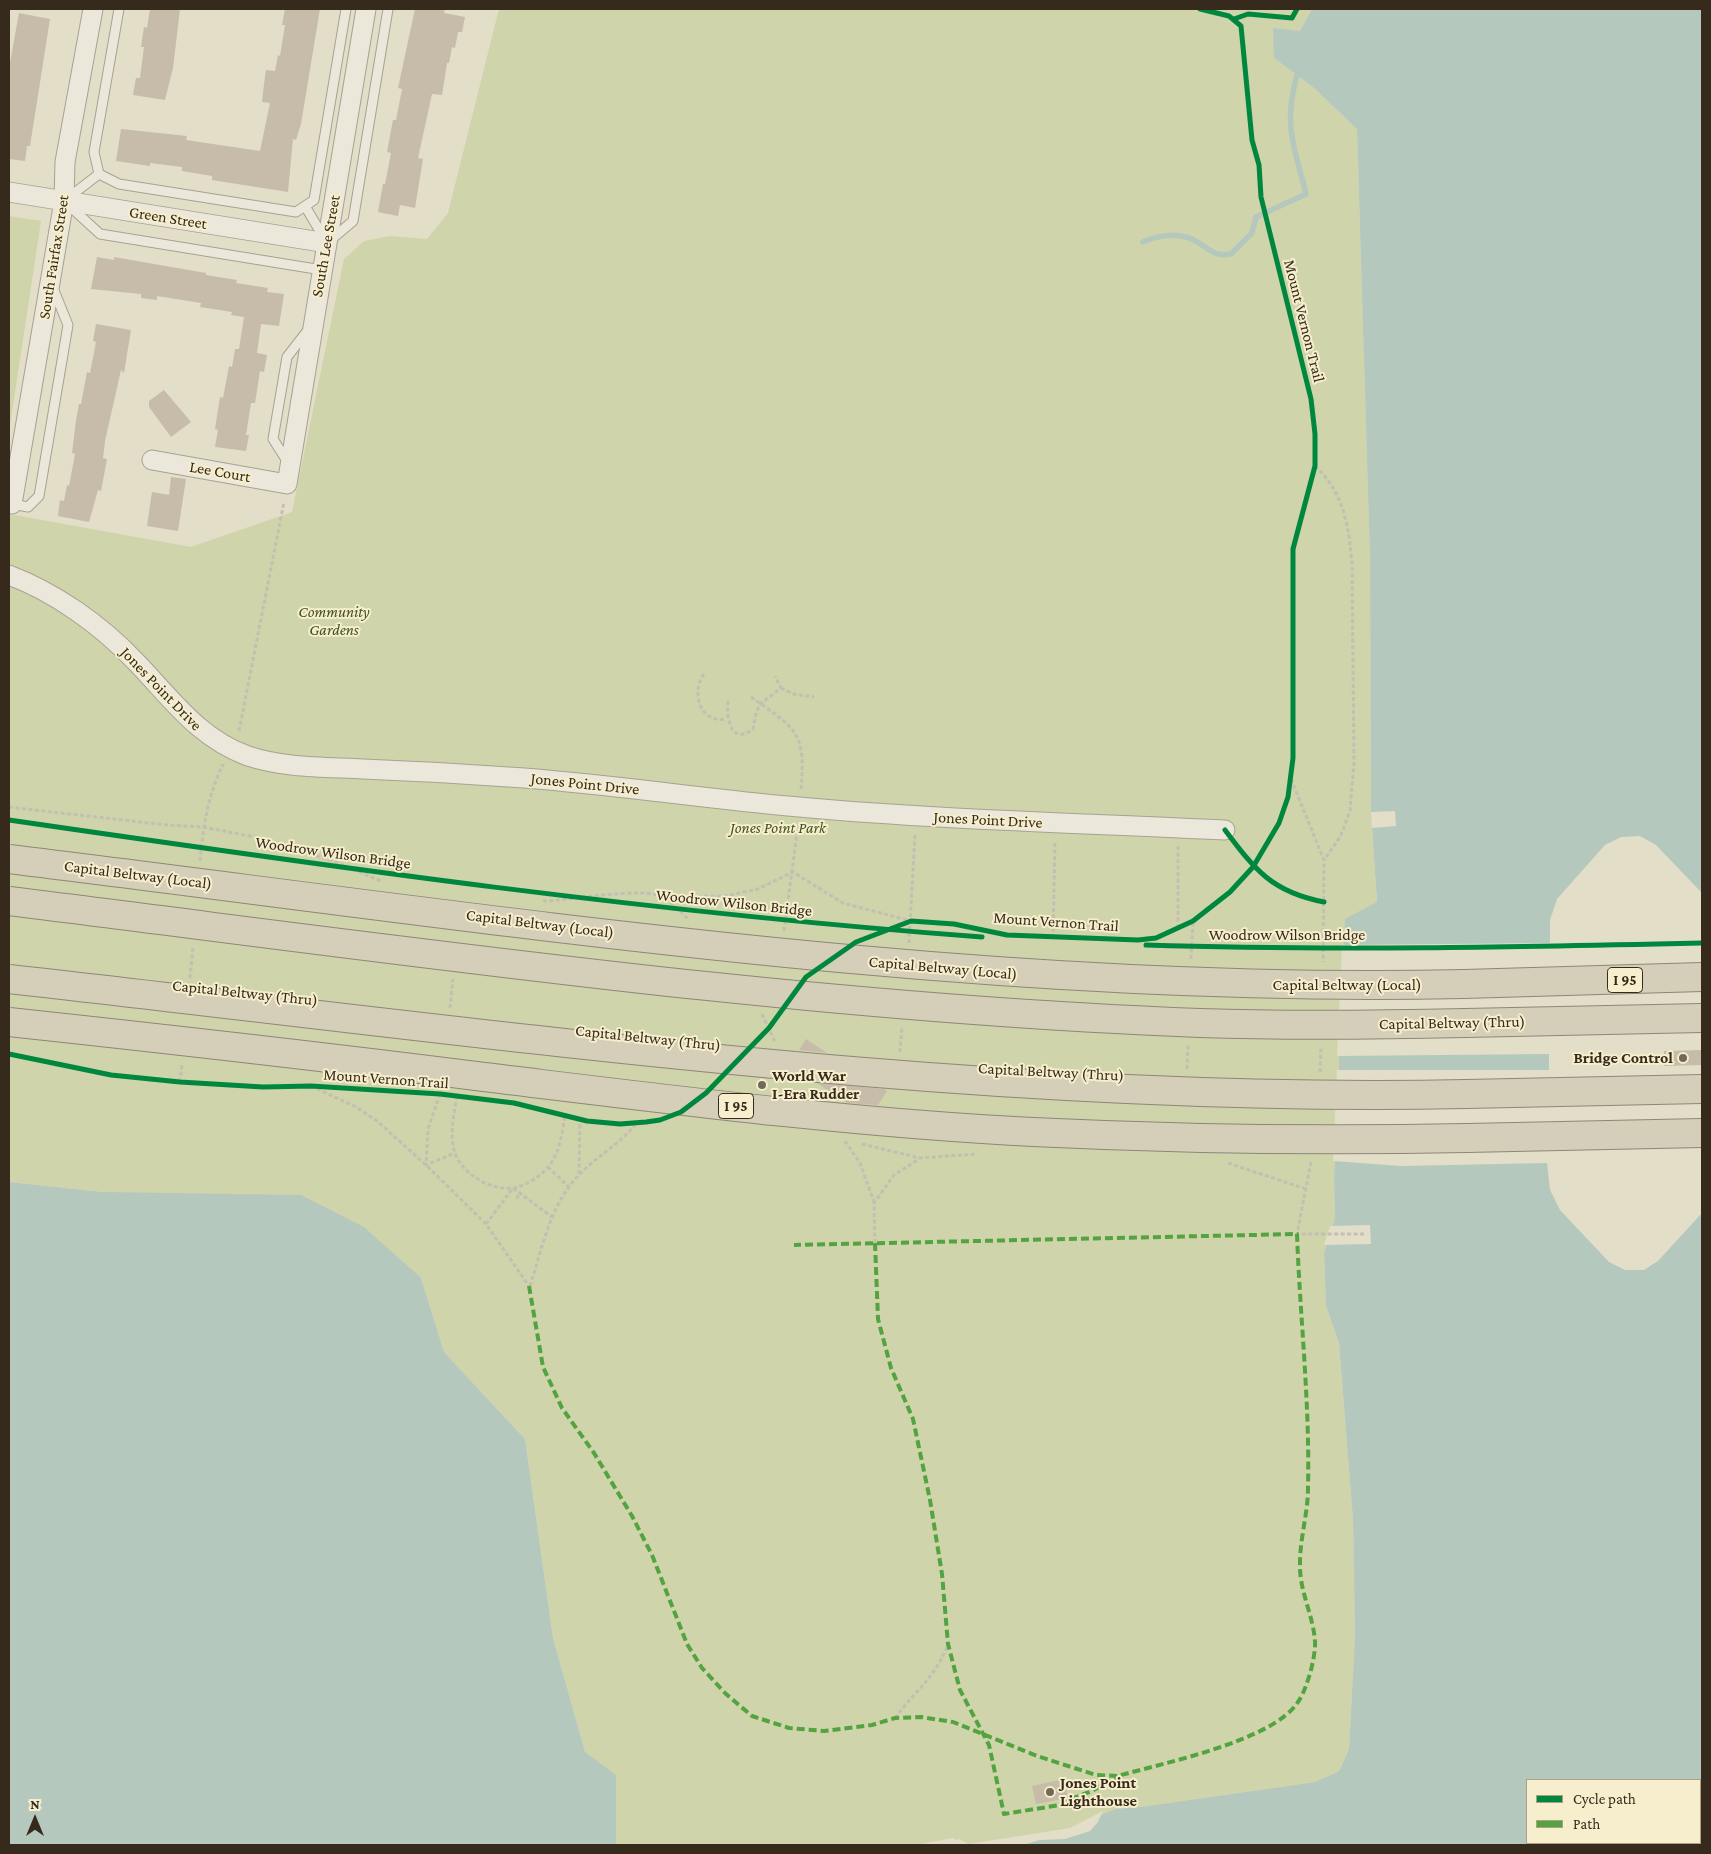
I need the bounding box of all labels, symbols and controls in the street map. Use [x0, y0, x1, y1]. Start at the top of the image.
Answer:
street label: South Fairfax Street [35, 193, 73, 321]
street label: South Lee Street [308, 193, 344, 299]
street label: Green Street [128, 202, 208, 234]
street label: Mount Vernon Trail [1279, 258, 1329, 384]
street label: Lee Court [188, 457, 252, 487]
park label: Community Gardens [298, 602, 370, 640]
street label: Jones Point Drive [116, 643, 206, 735]
street label: Jones Point Drive [530, 769, 640, 799]
street label: Jones Point Drive [933, 808, 1043, 832]
park label: Jones Point Park [730, 818, 826, 838]
street label: Woodrow Wilson Bridge [254, 833, 412, 873]
street label: Capital Beltway (Local) [63, 856, 213, 894]
street label: Woodrow Wilson Bridge [655, 885, 813, 921]
street label: Capital Beltway (Local) [465, 905, 615, 943]
street label: Mount Vernon Trail [993, 908, 1119, 936]
street label: Woodrow Wilson Bridge [1209, 925, 1365, 945]
street label: Capital Beltway (Local) [868, 952, 1018, 984]
road number: I 95 [1608, 968, 1642, 992]
street label: Capital Beltway (Local) [1272, 975, 1422, 995]
street label: Capital Beltway (Thru) [171, 976, 319, 1010]
street label: Capital Beltway (Thru) [1379, 1012, 1525, 1034]
street label: Capital Beltway (Thru) [574, 1021, 722, 1055]
place label: Bridge Control [1573, 1048, 1673, 1068]
marker: Bridge Control [1677, 1052, 1689, 1064]
street label: Capital Beltway (Thru) [977, 1059, 1125, 1085]
street label: Mount Vernon Trail [323, 1065, 449, 1093]
place label: World War I-Era Rudder [772, 1066, 859, 1104]
marker: World War I-Era Rudder [756, 1079, 768, 1091]
road number: I 95 [718, 1094, 754, 1118]
place label: Jones Point Lighthouse [1060, 1773, 1137, 1811]
legend [1526, 1779, 1701, 1844]
marker: Jones Point Lighthouse [1044, 1786, 1056, 1798]
text: Cycle path [1573, 1791, 1636, 1807]
north arrow [10, 1794, 60, 1844]
text: N [30, 1796, 40, 1812]
text: Path [1573, 1816, 1600, 1832]

